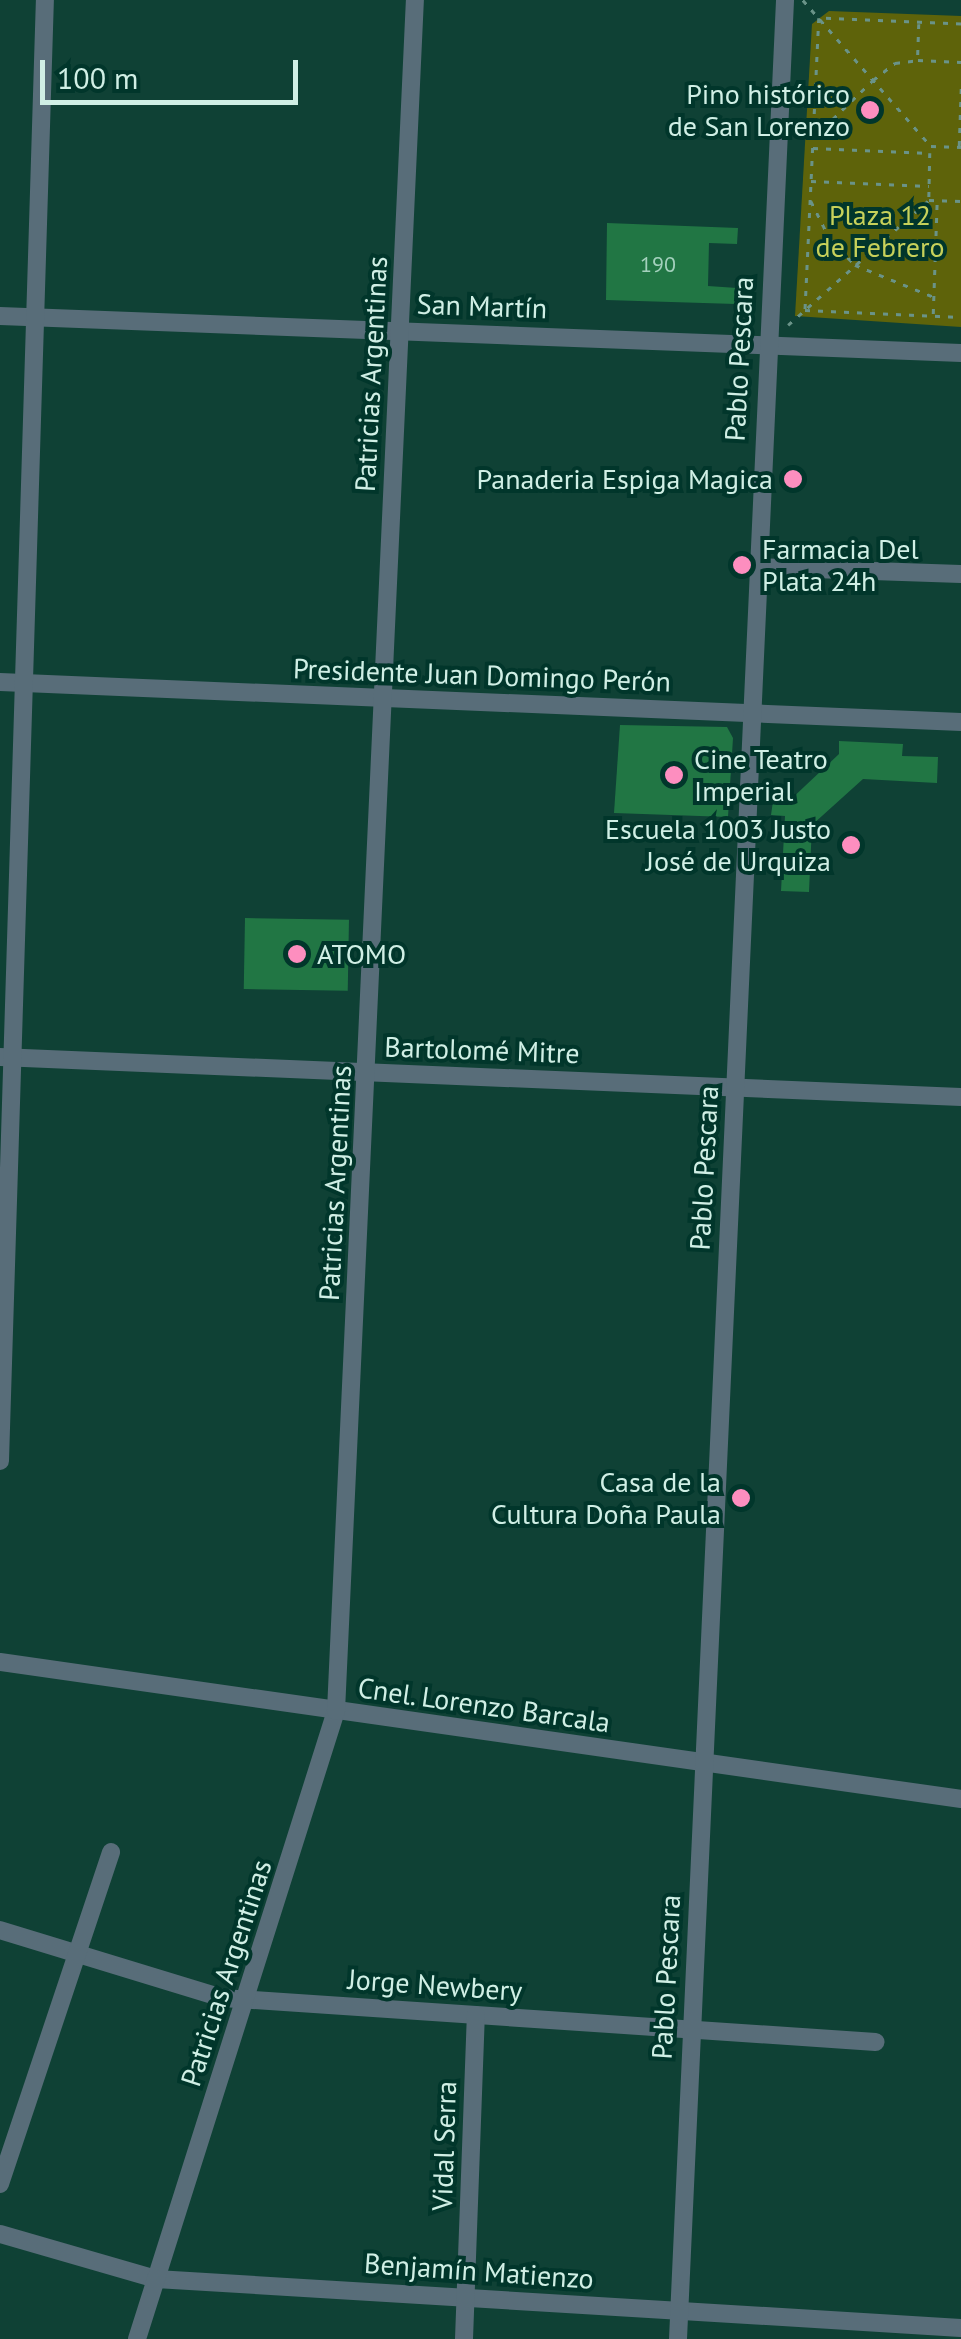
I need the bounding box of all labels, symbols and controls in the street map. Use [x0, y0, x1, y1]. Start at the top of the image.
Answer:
scale bar [45, 40, 302, 102]
text: 100 m [57, 58, 138, 97]
place label: Pino histórico de San Lorenzo [668, 77, 850, 143]
marker: Pino histórico de San Lorenzo [859, 99, 881, 121]
park label: Plaza 12 de Febrero [816, 198, 944, 264]
house number: 190 [640, 252, 676, 278]
street label: Patricias Argentinas [348, 255, 394, 493]
street label: Pablo Pescara [718, 276, 760, 442]
street label: San Martín [416, 287, 548, 325]
place label: Panaderia Espiga Magica [477, 462, 773, 496]
marker: Panaderia Espiga Magica [782, 468, 804, 490]
place label: Farmacia Del Plata 24h [762, 532, 919, 598]
marker: Farmacia Del Plata 24h [731, 554, 753, 576]
street label: Presidente Juan Domingo Perón [292, 652, 672, 698]
place label: Cine Teatro Imperial [694, 742, 829, 808]
marker: Cine Teatro Imperial [663, 764, 685, 786]
place label: Escuela 1003 Justo José de Urquiza [605, 812, 831, 878]
marker: Escuela 1003 Justo José de Urquiza [840, 834, 862, 856]
place label: ATOMO [317, 937, 406, 971]
marker: ATOMO [286, 943, 308, 965]
street label: Bartolomé Mitre [384, 1030, 580, 1070]
street label: Patricias Argentinas [312, 1064, 358, 1302]
street label: Pablo Pescara [683, 1085, 725, 1251]
place label: Casa de la Cultura Doña Paula [491, 1465, 721, 1531]
marker: Casa de la Cultura Doña Paula [730, 1487, 752, 1509]
street label: Cnel. Lorenzo Barcala [355, 1671, 613, 1739]
street label: Patricias Argentinas [173, 1855, 279, 2091]
street label: Pablo Pescara [645, 1894, 687, 2060]
street label: Jorge Newbery [347, 1962, 523, 2008]
street label: Vidal Serra [425, 2080, 463, 2212]
street label: Benjamín Matienzo [363, 2246, 595, 2296]

